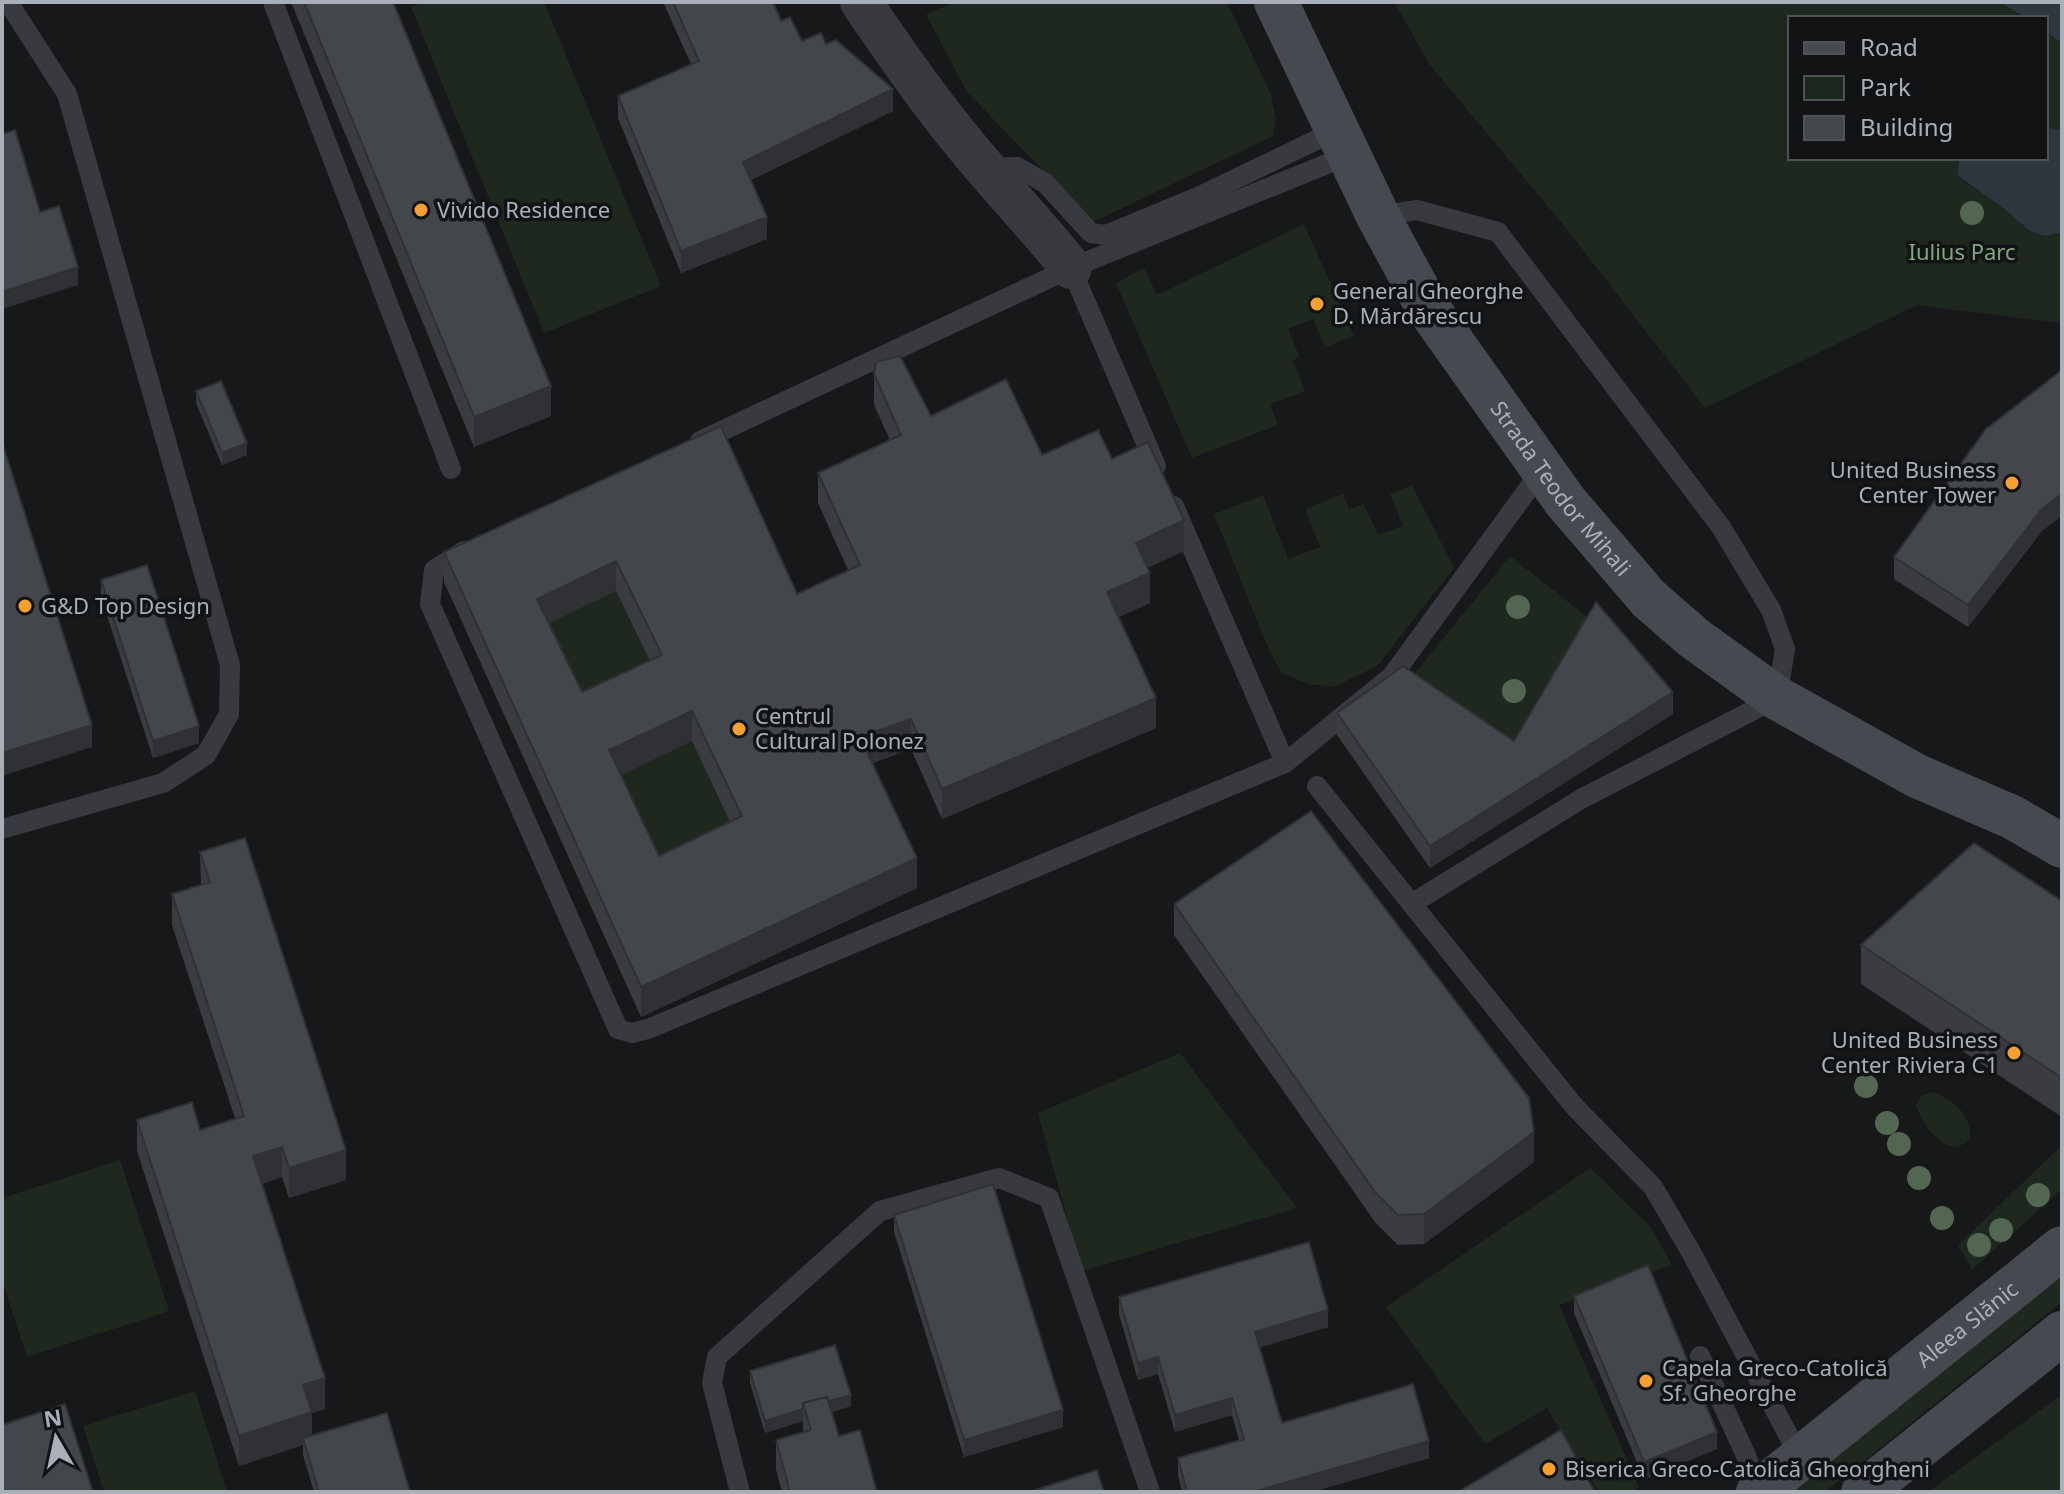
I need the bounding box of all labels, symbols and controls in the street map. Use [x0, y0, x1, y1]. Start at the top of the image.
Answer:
legend [1788, 16, 2048, 160]
text: Road [1860, 30, 1918, 63]
text: Park [1860, 70, 1911, 103]
text: Building [1860, 110, 1953, 143]
place label: Vivido Residence [437, 194, 610, 224]
marker: Vivido Residence [412, 201, 430, 219]
park label: Iulius Parc [1908, 236, 2016, 266]
place label: General Gheorghe D. Mărdărescu [1333, 275, 1524, 330]
marker: General Gheorghe D. Mărdărescu [1308, 295, 1326, 313]
street label: Strada Teodor Mihali [1485, 394, 1639, 582]
place label: United Business Center Tower [1830, 454, 1996, 509]
marker: United Business Center Tower [2003, 474, 2021, 492]
place label: G&D Top Design [41, 590, 210, 620]
marker: G&D Top Design [16, 597, 34, 615]
place label: Centrul Cultural Polonez [755, 700, 924, 755]
marker: Centrul Cultural Polonez [730, 720, 748, 738]
place label: United Business Center Riviera C1 [1821, 1024, 1998, 1079]
marker: United Business Center Riviera C1 [2005, 1044, 2023, 1062]
street label: Aleea Slănic [1909, 1273, 2024, 1374]
place label: Capela Greco-Catolică Sf. Gheorghe [1662, 1352, 1888, 1407]
marker: Capela Greco-Catolică Sf. Gheorghe [1637, 1372, 1655, 1390]
north arrow [16, 1398, 96, 1478]
text: N [42, 1401, 64, 1433]
place label: Biserica Greco-Catolică Gheorgheni [1565, 1453, 1930, 1483]
marker: Biserica Greco-Catolică Gheorgheni [1540, 1460, 1558, 1478]

